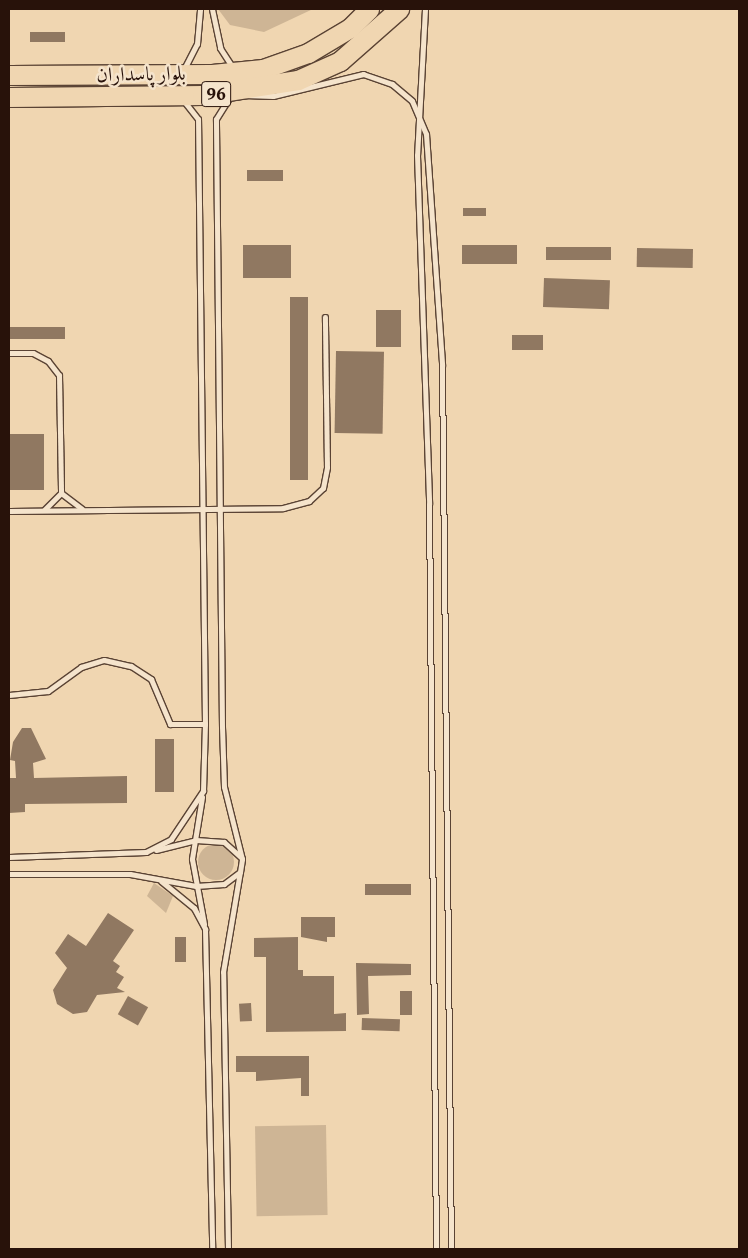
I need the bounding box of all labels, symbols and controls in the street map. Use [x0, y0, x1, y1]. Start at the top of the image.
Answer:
street label: بلوار پاسداران [96, 60, 186, 86]
road number: 96 [201, 78, 231, 110]

